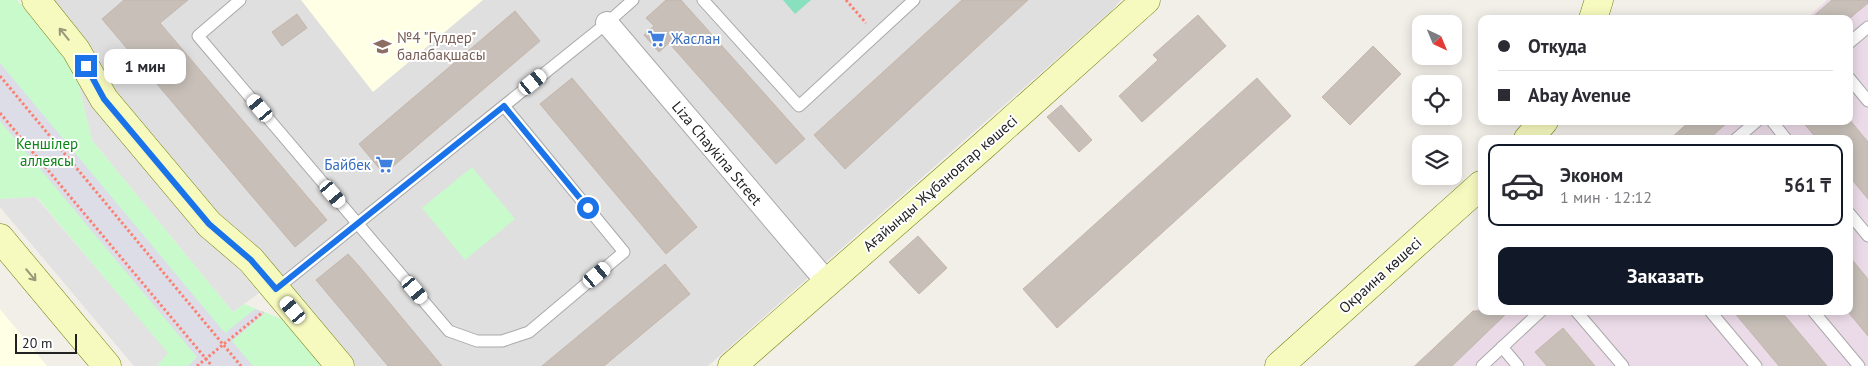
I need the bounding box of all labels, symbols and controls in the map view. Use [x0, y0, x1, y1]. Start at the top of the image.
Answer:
north arrow [1412, 15, 1462, 65]
map controls [1412, 15, 1462, 185]
one-way arrow [58, 28, 69, 41]
place label: №4 "Гүлдер" балабақшасы [397, 28, 486, 64]
supermarket icon: Жаслан [647, 28, 667, 48]
place label: Жаслан [670, 29, 720, 48]
text: Откуда [1528, 34, 1587, 58]
school or university icon: №4 "Гүлдер" балабақшасы [373, 36, 393, 56]
callout: 1 мин [104, 48, 186, 84]
route end [75, 55, 97, 77]
text: 1 мин [124, 56, 166, 76]
car [516, 67, 549, 97]
button: locate [1412, 75, 1462, 125]
text: Abay Avenue [1528, 83, 1631, 107]
car [244, 92, 275, 124]
street label: Liza Chaykina Street [668, 97, 766, 209]
street label: Ағайынды Жұбановтар көшесі [859, 111, 1021, 255]
park label: Кеншілер аллеясы [16, 134, 78, 170]
button: layers [1412, 135, 1462, 185]
supermarket icon: Байбек [375, 154, 395, 174]
place label: Байбек [324, 155, 372, 174]
icon: car [1500, 163, 1545, 208]
text: Эконом [1560, 163, 1623, 187]
text: 561 ₸ [1783, 173, 1831, 197]
car [317, 178, 348, 210]
text: 1 мин · 12:12 [1560, 187, 1652, 207]
route start [577, 197, 599, 219]
street label: Окраина көшесі [1335, 233, 1425, 317]
button: Заказать [1498, 247, 1833, 305]
car [580, 260, 613, 290]
one-way arrow [26, 268, 37, 281]
car [399, 274, 430, 306]
car [277, 294, 308, 326]
scale bar [15, 331, 78, 354]
text: 20 m [22, 334, 52, 352]

